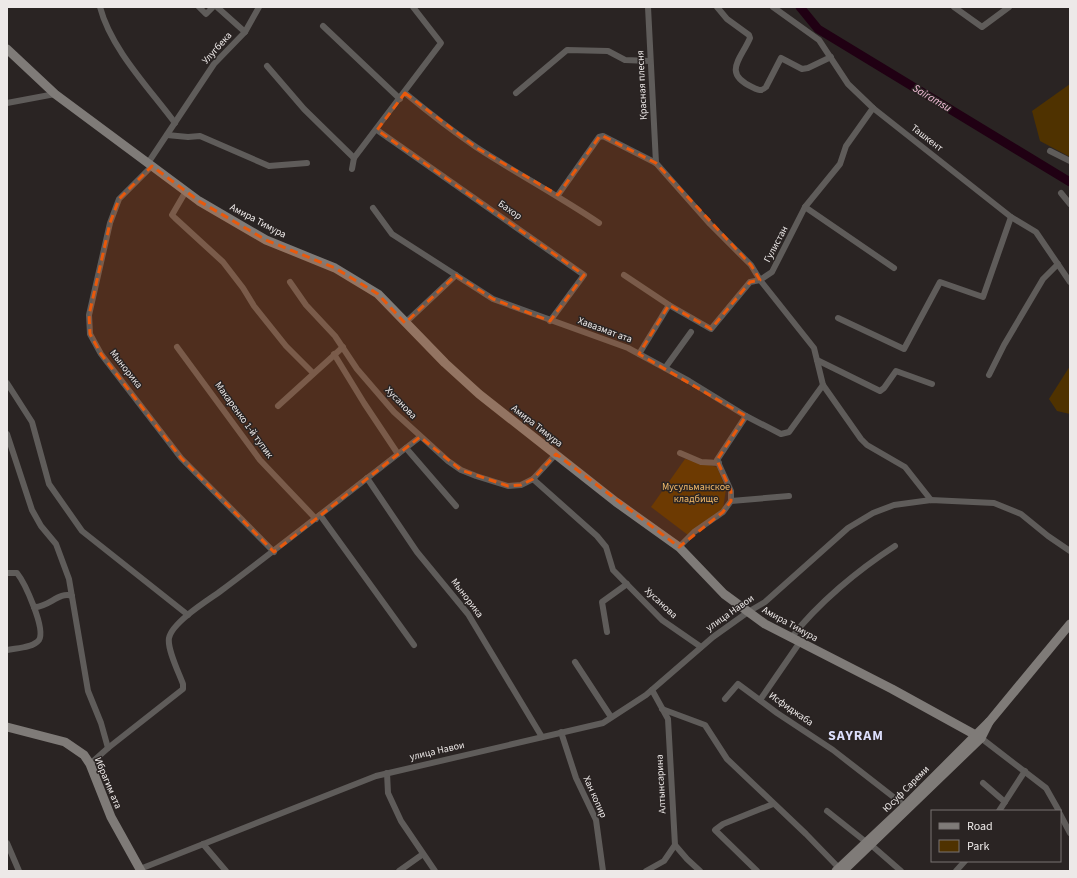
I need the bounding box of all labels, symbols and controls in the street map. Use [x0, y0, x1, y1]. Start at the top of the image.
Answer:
street label: Улугбека [199, 29, 235, 67]
street label: Красная плесня [633, 50, 651, 120]
water label: Sairamsu [910, 81, 954, 116]
street label: Ташкент [908, 121, 946, 155]
street label: Бахор [495, 197, 525, 223]
street label: Амира Тимура [227, 200, 289, 242]
street label: Гулистан [761, 223, 791, 265]
street label: Хавазмат ата [576, 314, 634, 346]
street label: Мынорика [106, 347, 146, 391]
street label: Макаренко 1-й тупик [211, 379, 277, 461]
street label: Хусанова [382, 384, 420, 422]
street label: Амира Тимура [508, 401, 566, 451]
park label: Мусульманское кладбище [662, 480, 730, 506]
street label: Мынорика [448, 575, 486, 621]
street label: Хусанова [642, 584, 680, 622]
street label: улица Навои [703, 591, 757, 635]
street label: Амира Тимура [760, 603, 820, 645]
street label: Исфиджаба [766, 688, 816, 730]
district label: SAYRAM [828, 726, 884, 746]
street label: улица Навои [408, 738, 466, 764]
street label: Алтынсарина [652, 754, 670, 814]
street label: Ибрагим ата [91, 755, 125, 811]
street label: Юсуф Сареми [880, 763, 932, 815]
street label: Хан копир [580, 774, 611, 821]
legend [931, 810, 1061, 862]
text: Road [967, 818, 993, 835]
text: Park [967, 838, 989, 855]

